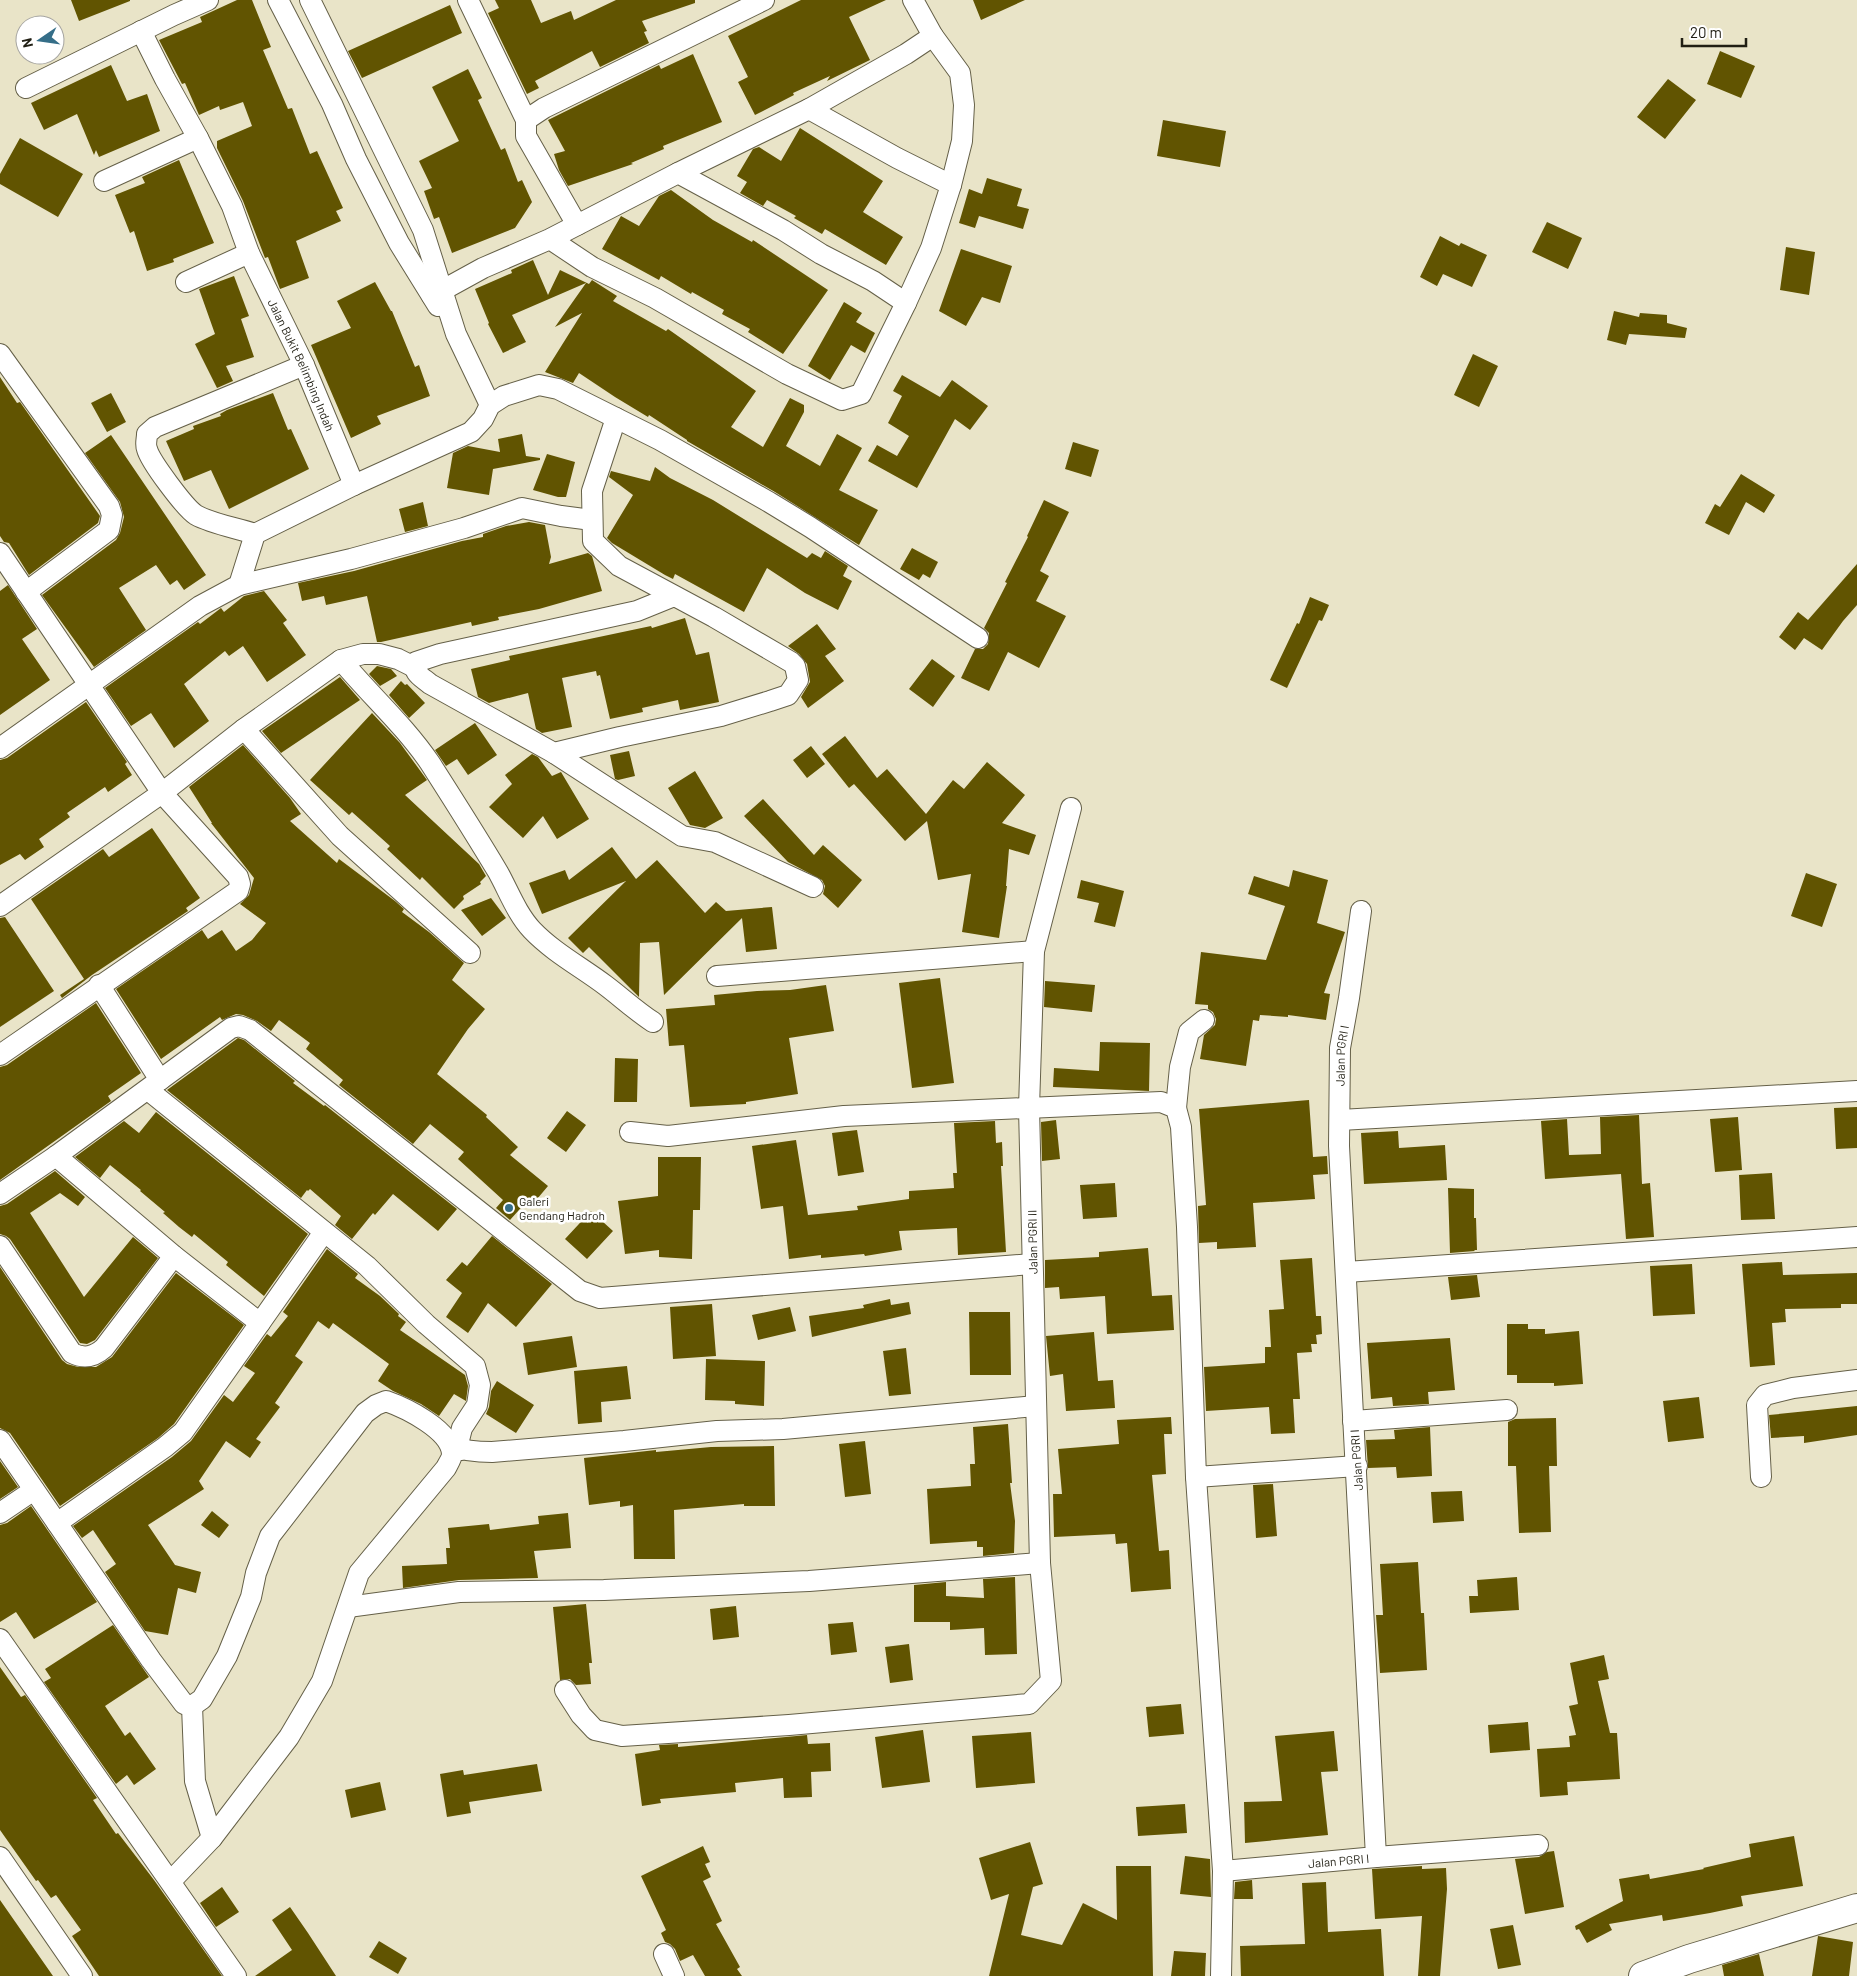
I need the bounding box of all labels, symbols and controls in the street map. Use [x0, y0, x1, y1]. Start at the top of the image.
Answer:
north arrow [15, 15, 65, 65]
scale bar [1682, 15, 1746, 47]
text: 20 m [1690, 23, 1722, 41]
text: N [18, 37, 36, 49]
street label: Jalan Bukit Belimbing Indah [266, 296, 338, 433]
street label: Jalan PGRI I [1333, 1024, 1351, 1086]
place label: Galeri Gendang Hadroh [519, 1194, 605, 1222]
marker: Galeri Gendang Hadroh [503, 1202, 515, 1214]
street label: Jalan PGRI II [1024, 1210, 1040, 1274]
street label: Jalan PGRI I [1347, 1429, 1365, 1491]
street label: Jalan PGRI I [1307, 1851, 1370, 1870]

